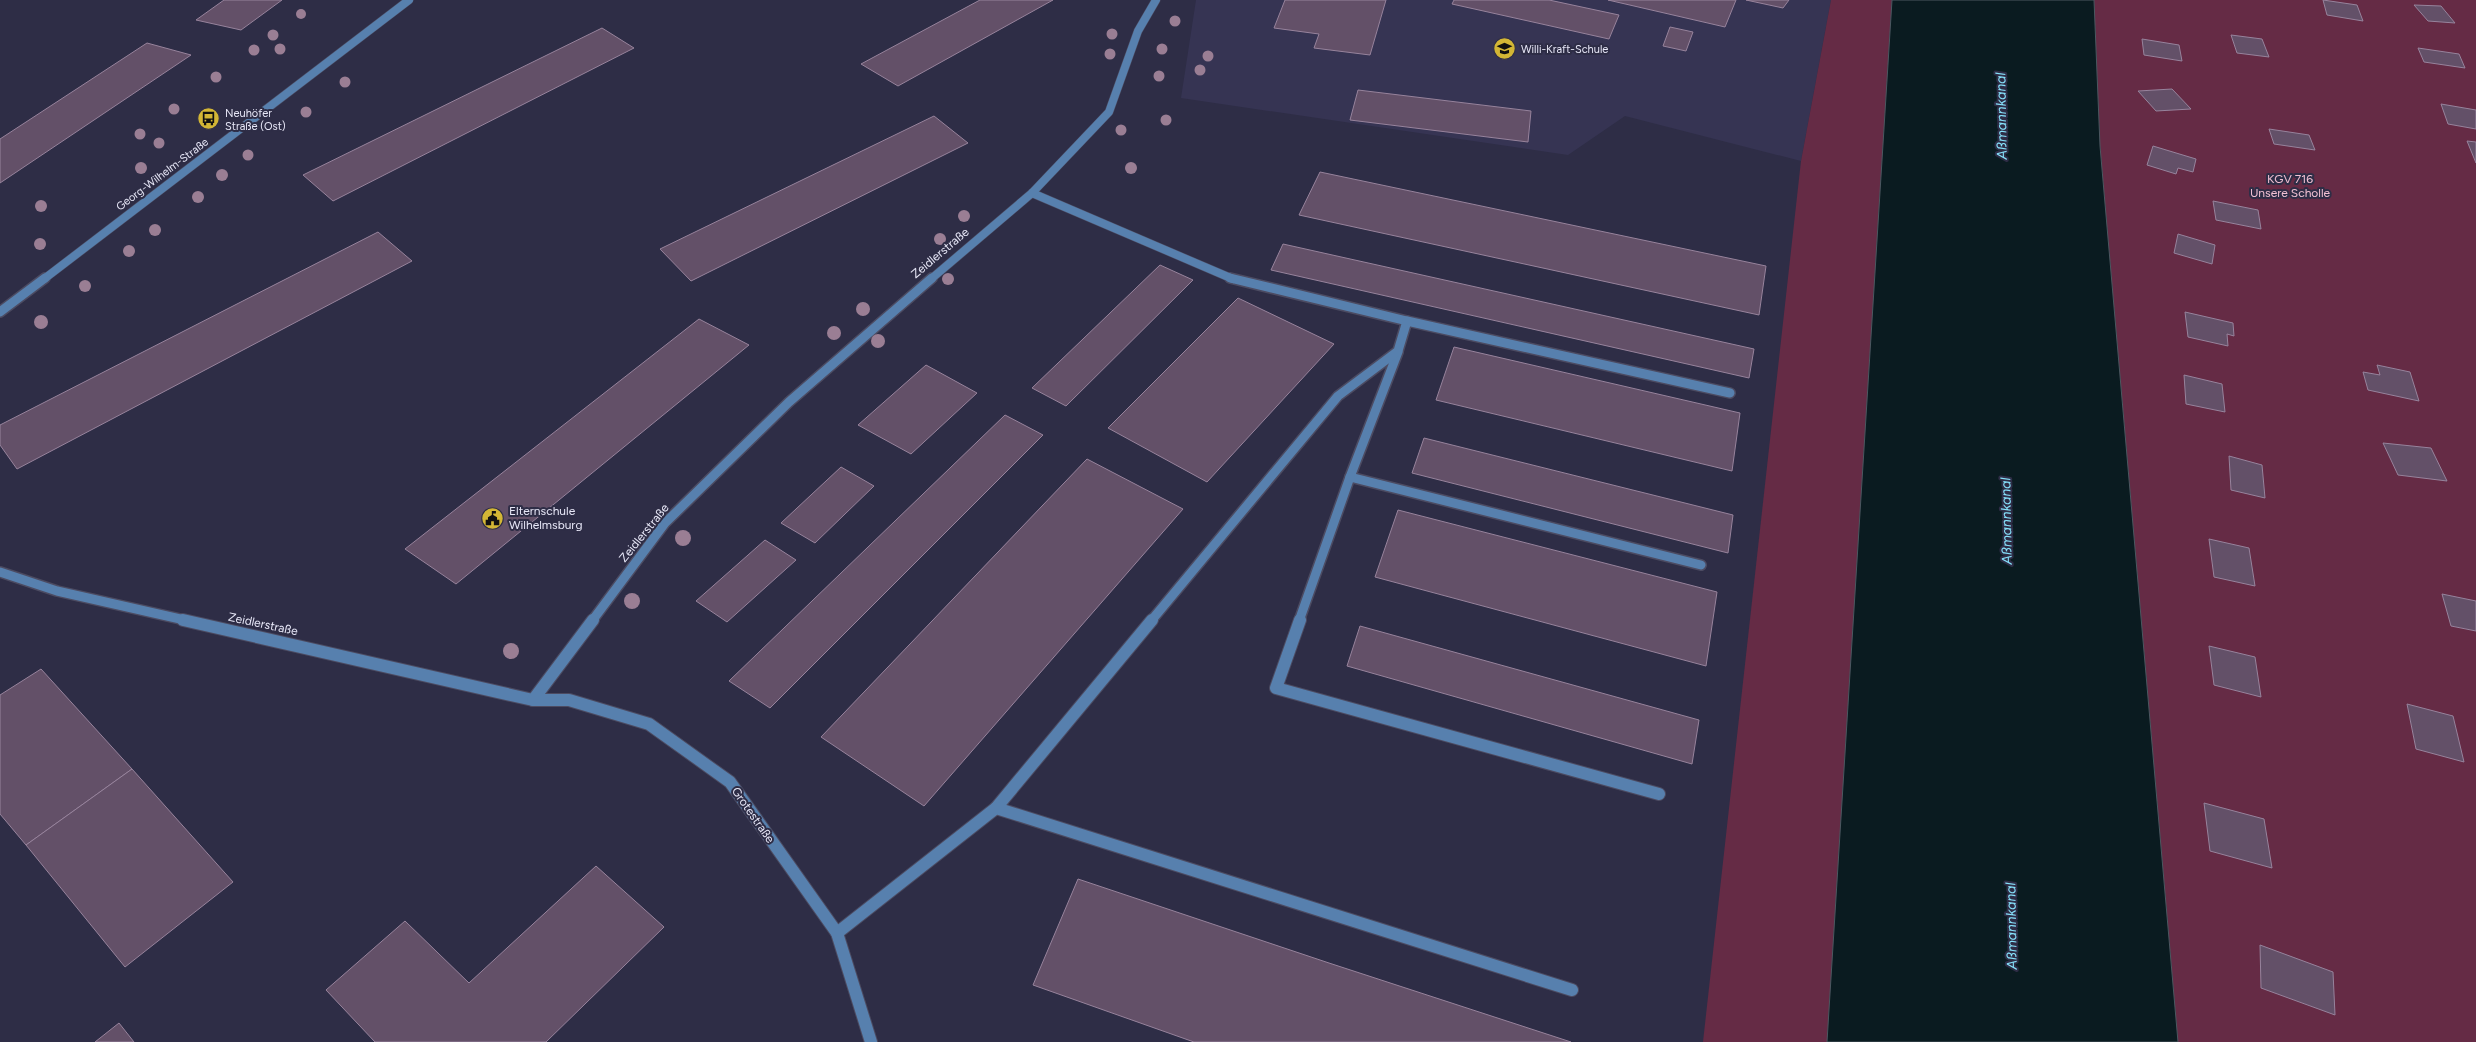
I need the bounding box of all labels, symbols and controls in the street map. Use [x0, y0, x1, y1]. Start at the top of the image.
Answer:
school or university icon: Willi-Kraft-Schule [1493, 37, 1517, 61]
place label: Willi-Kraft-Schule [1521, 43, 1608, 56]
water label: Aßmannkanal [1992, 71, 2011, 161]
bus stop icon: Neuhöfer Straße (Ost) [197, 107, 221, 131]
place label: Neuhöfer Straße (Ost) [225, 107, 286, 133]
street label: Georg-Wilhelm-Straße [114, 136, 211, 213]
park label: KGV 716 Unsere Scholle [2250, 172, 2331, 200]
street label: Zeidlerstraße [908, 225, 972, 281]
water label: Aßmannkanal [1997, 476, 2016, 566]
street label: Zeidlerstraße [616, 501, 672, 565]
place label: Elternschule Wilhelmsburg [509, 504, 582, 532]
public building icon: Elternschule Wilhelmsburg [481, 506, 505, 530]
street label: Zeidlerstraße [227, 610, 300, 638]
street label: Grotestraße [729, 784, 778, 846]
water label: Aßmannkanal [2002, 881, 2021, 971]

